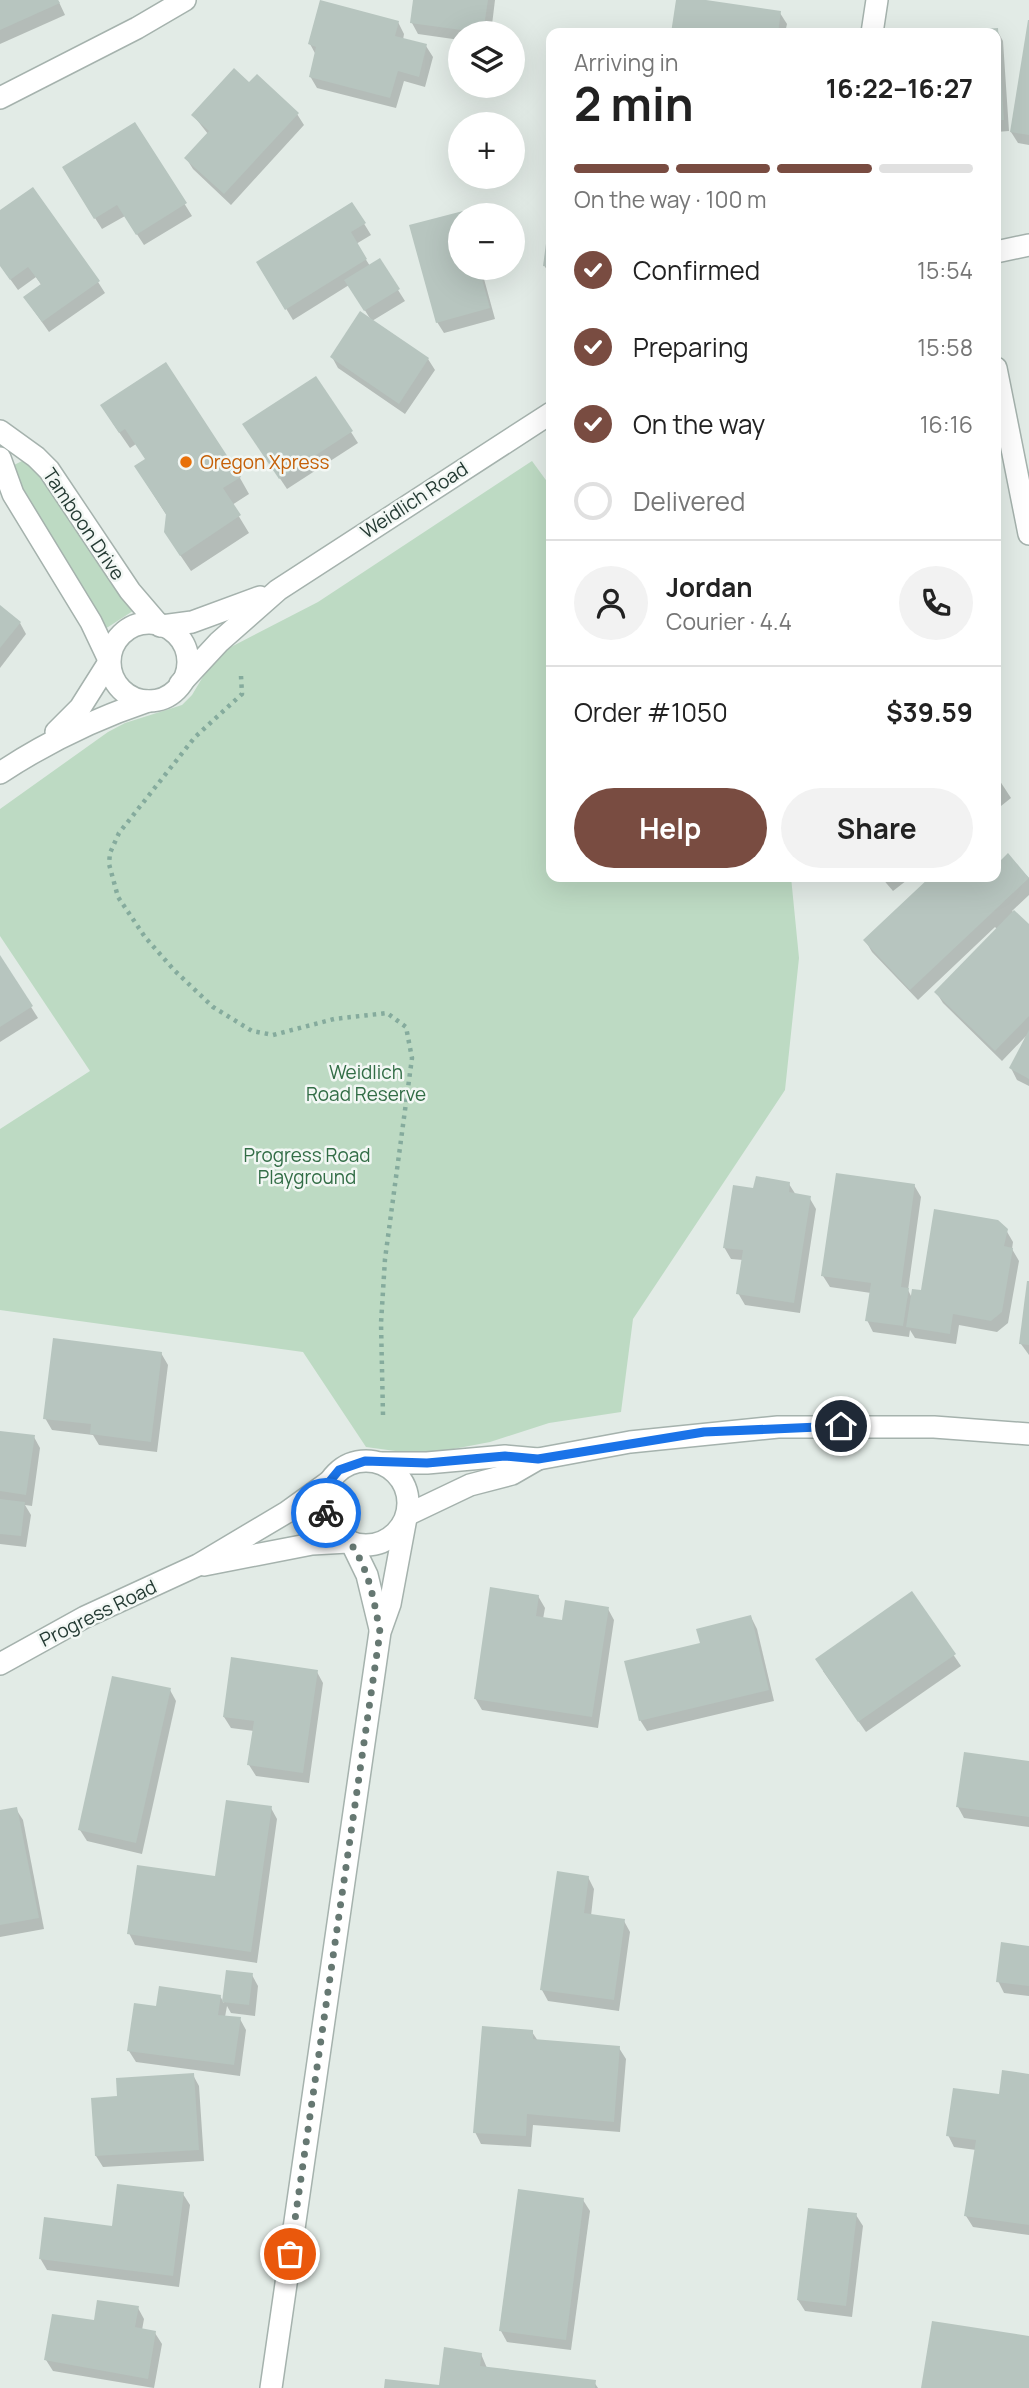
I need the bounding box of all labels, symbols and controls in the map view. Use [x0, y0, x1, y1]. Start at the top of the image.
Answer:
map controls [448, 21, 525, 280]
button: layers [448, 21, 525, 98]
text: Arriving in [574, 46, 679, 78]
text: 16:22–16:27 [826, 70, 973, 106]
text: 2 min [574, 72, 694, 135]
button: + [448, 112, 525, 189]
text: On the way · 100 m [574, 183, 767, 215]
button: − [448, 203, 525, 280]
icon: check [574, 251, 612, 289]
text: Confirmed [633, 252, 760, 288]
text: 15:54 [917, 254, 973, 286]
icon: check [574, 328, 612, 366]
text: Preparing [633, 329, 749, 365]
text: 15:58 [917, 331, 973, 363]
icon: check [574, 405, 612, 443]
text: On the way [633, 406, 765, 442]
text: 16:16 [920, 408, 973, 440]
place label: Oregon Xpress [200, 449, 330, 475]
marker: Oregon Xpress [178, 454, 194, 470]
street label: Weidlich Road [355, 456, 473, 544]
street label: Tamboon Drive [37, 463, 131, 585]
text: Delivered [633, 483, 745, 519]
button: person [574, 566, 648, 640]
button: phone [899, 566, 973, 640]
text: Jordan [666, 569, 752, 605]
text: Courier · 4.4 [666, 605, 792, 637]
text: Order #1050 [574, 694, 728, 730]
text: $39.59 [886, 694, 973, 730]
button: Help [574, 788, 767, 868]
button: Share [781, 788, 973, 868]
park label: Weidlich Road Reserve [306, 1059, 426, 1107]
park label: Progress Road Playground [243, 1142, 371, 1190]
pin [811, 1396, 871, 1456]
icon: home [822, 1407, 860, 1445]
courier [291, 1478, 361, 1548]
icon: bike [307, 1494, 345, 1532]
street label: Progress Road [35, 1573, 161, 1653]
pin [260, 2224, 320, 2284]
icon: bag [271, 2235, 309, 2273]

